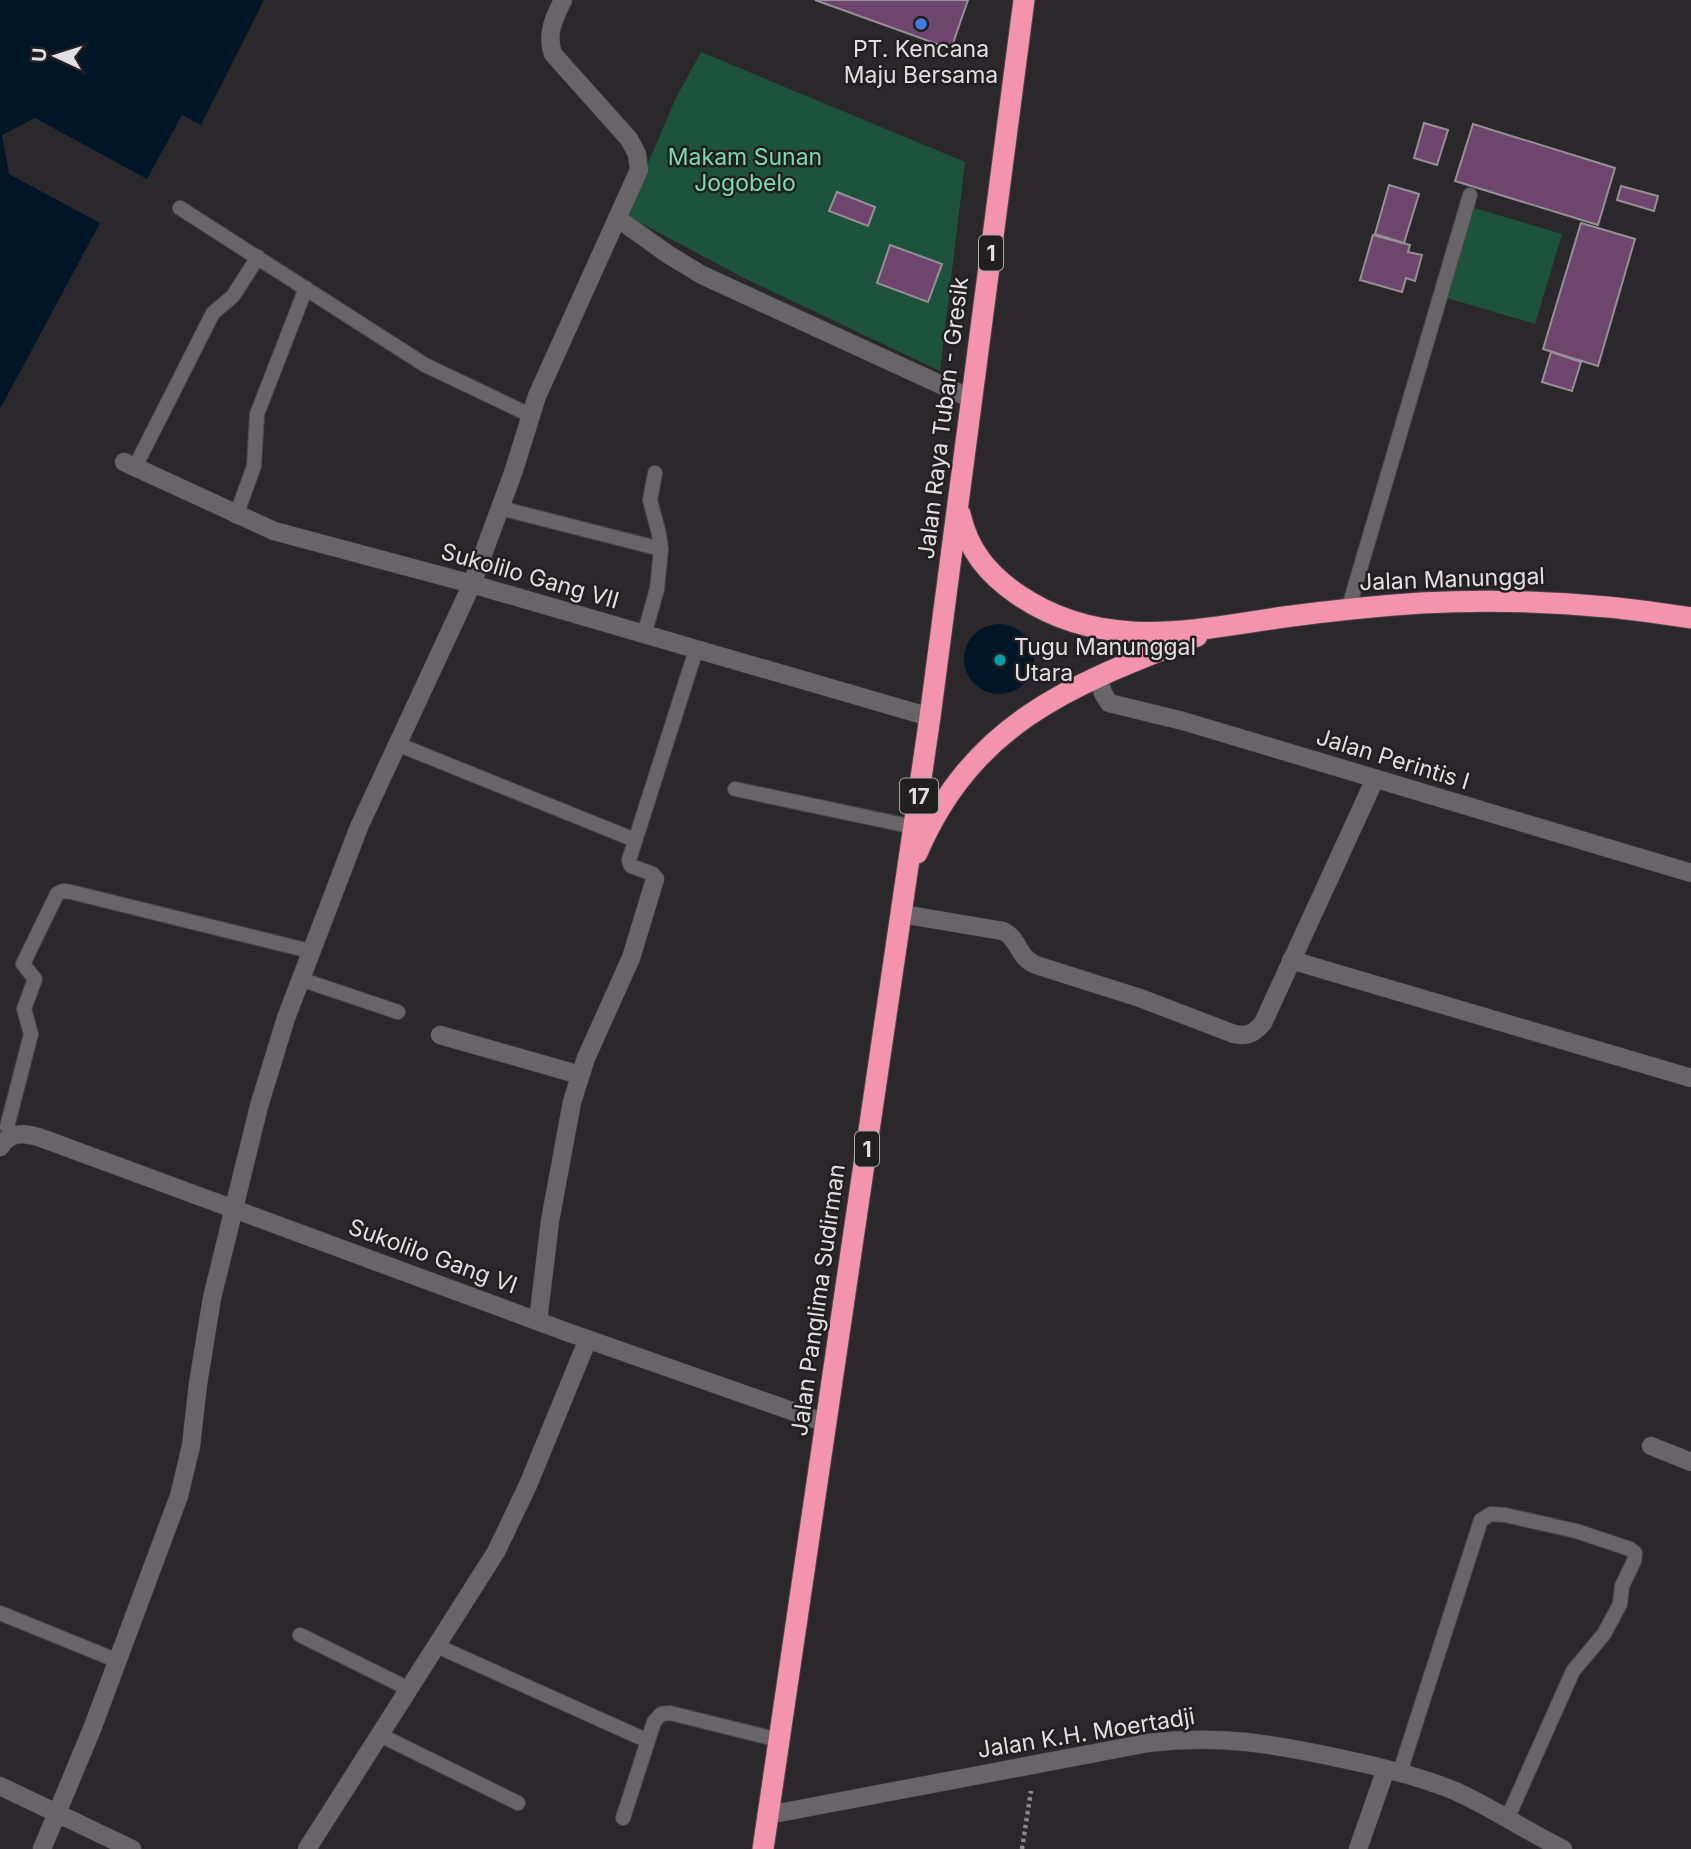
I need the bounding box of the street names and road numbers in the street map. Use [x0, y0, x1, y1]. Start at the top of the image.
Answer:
road number: 1 [979, 236, 1003, 270]
street label: Jalan Raya Tuban - Gresik [912, 275, 974, 561]
street label: Sukolilo Gang VII [438, 537, 622, 615]
street label: Jalan Manunggal [1359, 562, 1545, 596]
street label: Jalan Perintis I [1313, 722, 1473, 796]
road number: 17 [900, 778, 938, 814]
road number: 1 [855, 1132, 879, 1166]
street label: Jalan Panglima Sudirman [785, 1162, 851, 1438]
street label: Sukolilo Gang VI [345, 1212, 521, 1300]
street label: Jalan K.H. Moertadji [975, 1702, 1197, 1764]

